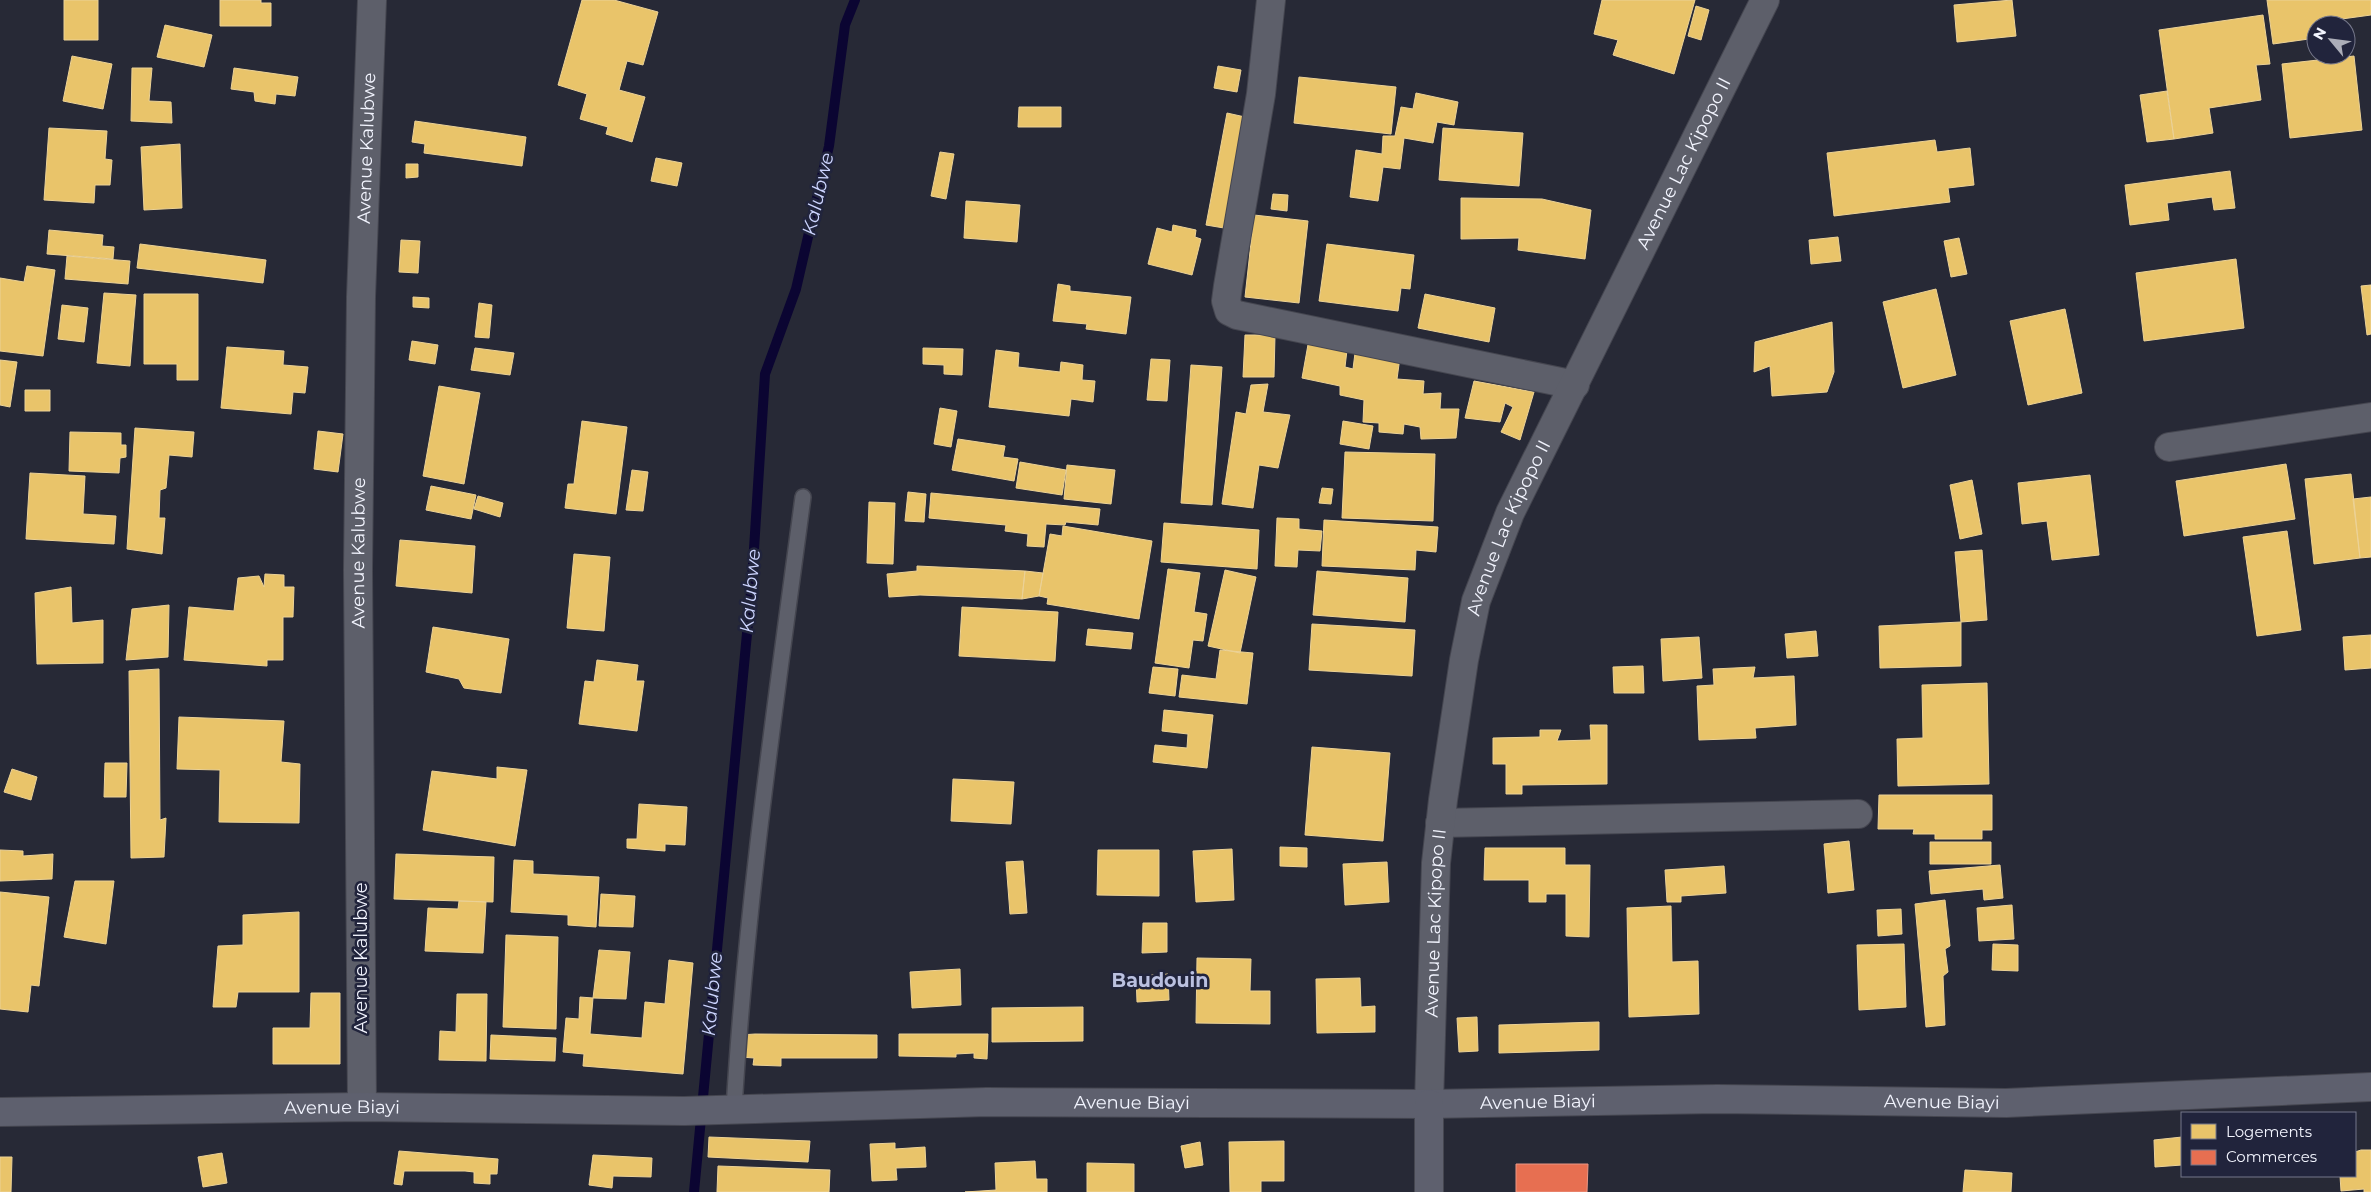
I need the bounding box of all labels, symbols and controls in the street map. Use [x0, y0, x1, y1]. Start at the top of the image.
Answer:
north arrow [2306, 15, 2356, 65]
text: N [2309, 24, 2330, 43]
street label: Avenue Kalubwe [353, 72, 380, 224]
street label: Avenue Lac Kipopo II [1632, 74, 1736, 253]
water label: Kalubwe [797, 150, 839, 238]
street label: Avenue Lac Kipopo II [1462, 437, 1555, 618]
street label: Avenue Kalubwe [347, 477, 370, 629]
water label: Kalubwe [735, 548, 765, 634]
street label: Avenue Lac Kipopo II [1421, 828, 1451, 1018]
street label: Avenue Kalubwe [350, 882, 372, 1034]
water label: Kalubwe [697, 951, 727, 1037]
district label: Baudouin [1112, 969, 1208, 992]
street label: Avenue Biayi [1480, 1090, 1596, 1114]
street label: Avenue Biayi [1884, 1090, 2000, 1114]
street label: Avenue Biayi [1074, 1091, 1190, 1114]
street label: Avenue Biayi [284, 1096, 400, 1119]
legend [2181, 1112, 2356, 1177]
text: Logements [2226, 1122, 2312, 1141]
text: Commerces [2226, 1147, 2317, 1166]

